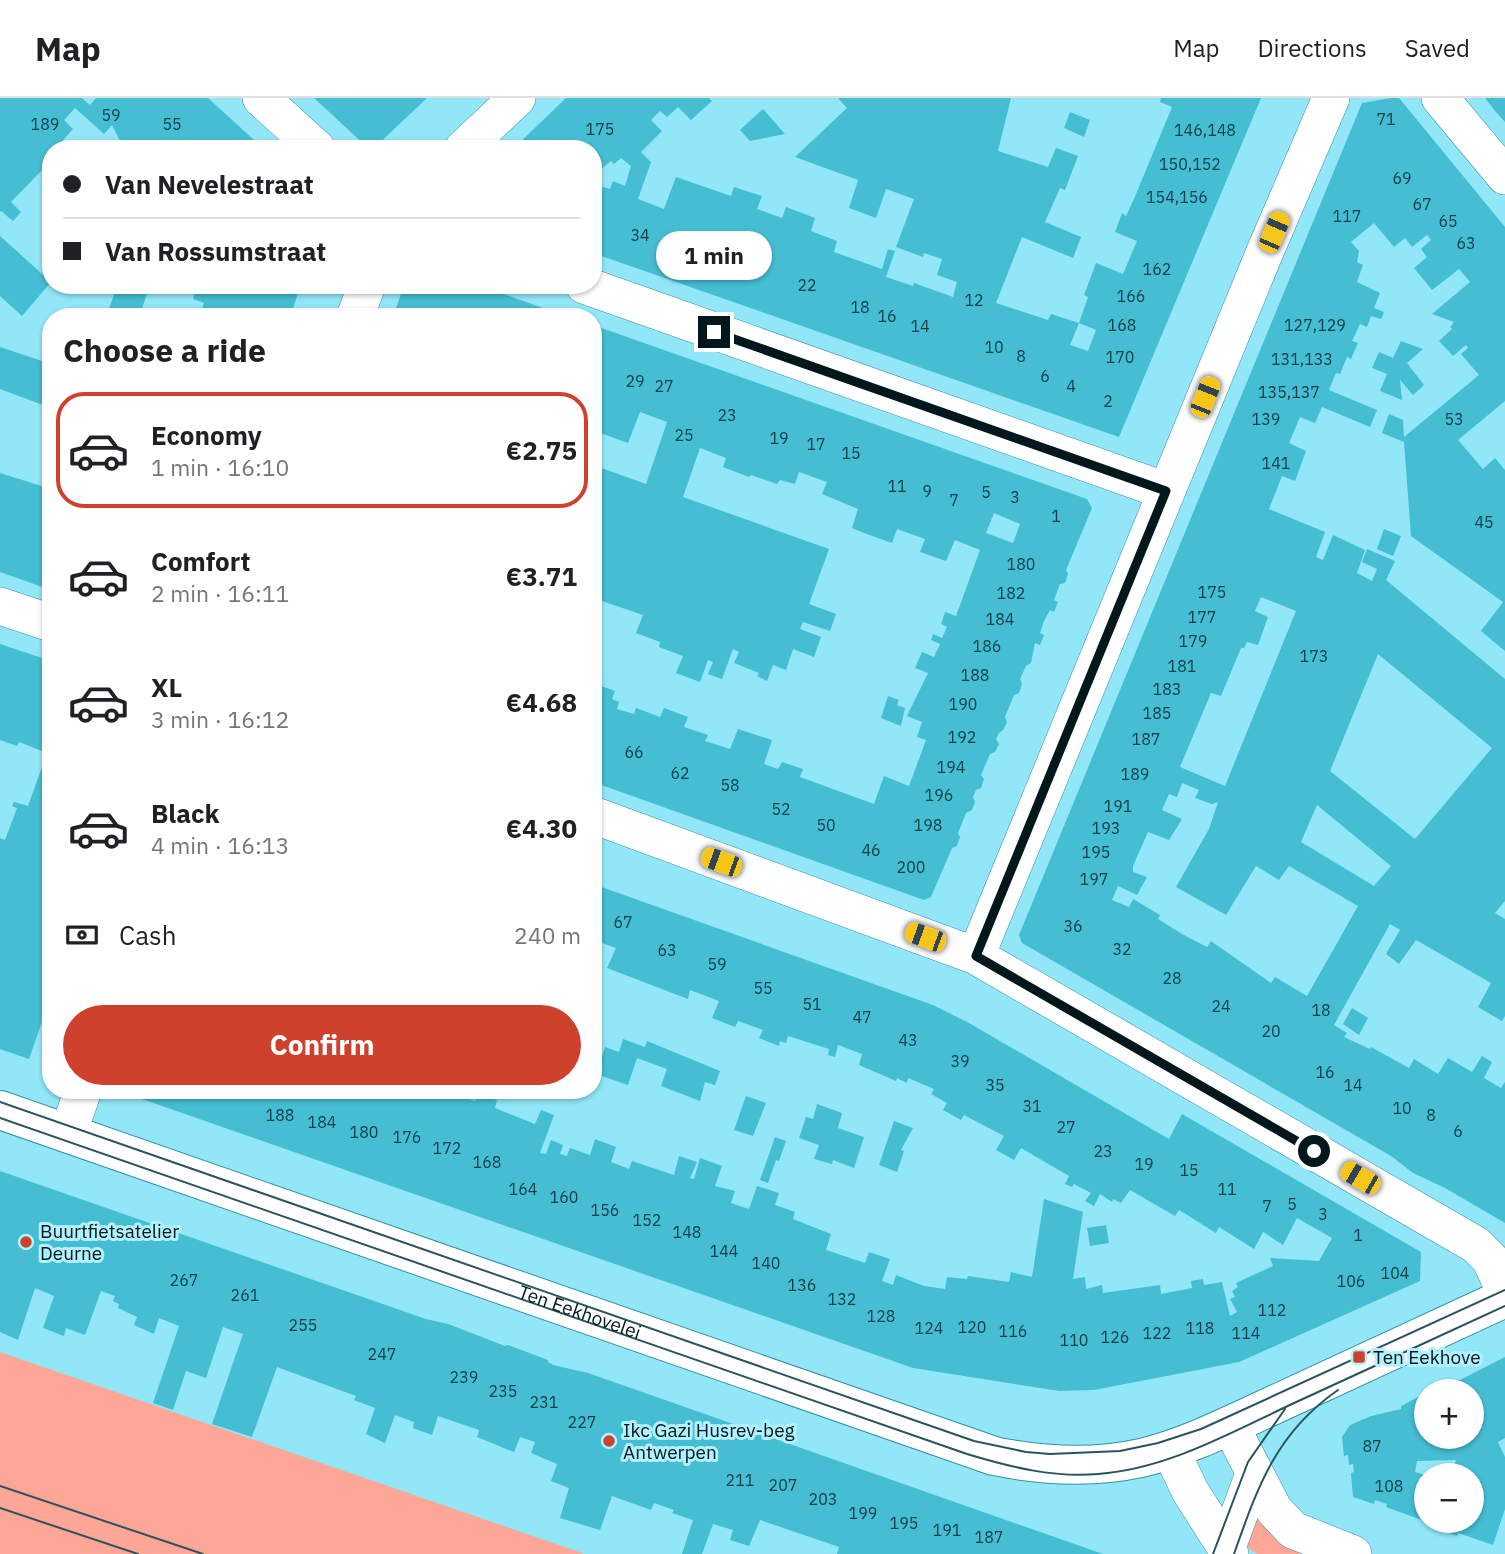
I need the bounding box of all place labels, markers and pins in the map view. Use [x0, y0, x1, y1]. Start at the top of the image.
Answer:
place label: Buurtfietsatelier Deurne [40, 1219, 179, 1265]
marker: Buurtfietsatelier Deurne [18, 1234, 34, 1250]
place label: Ten Eekhove [1373, 1345, 1481, 1369]
marker: Ten Eekhove [1351, 1349, 1367, 1365]
place label: Ikc Gazi Husrev-beg Antwerpen [623, 1418, 795, 1464]
marker: Ikc Gazi Husrev-beg Antwerpen [601, 1433, 617, 1449]

